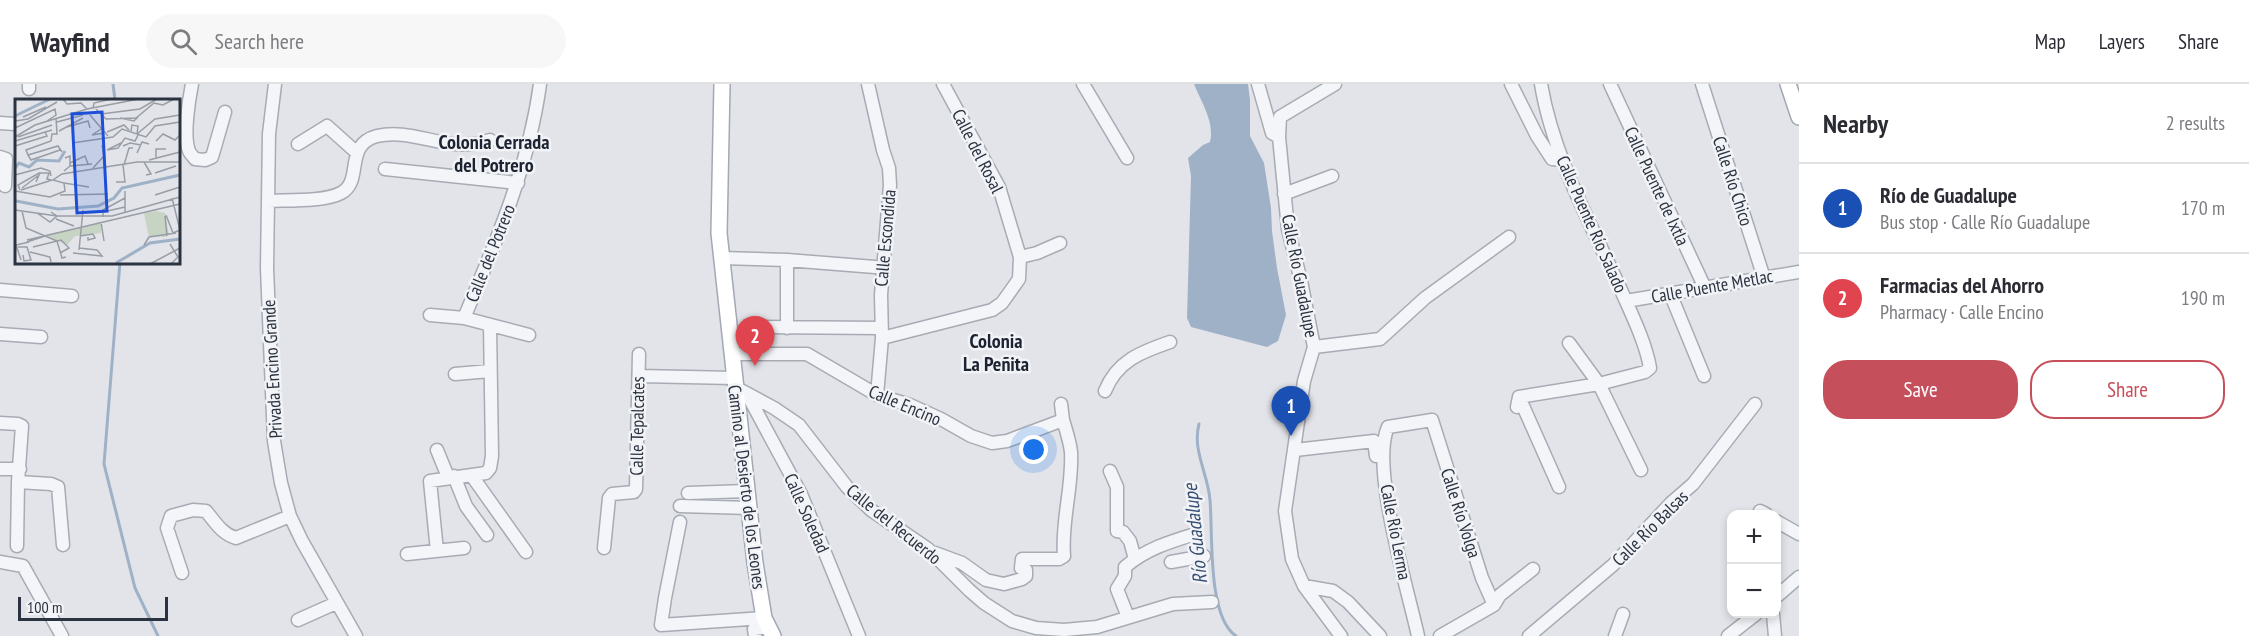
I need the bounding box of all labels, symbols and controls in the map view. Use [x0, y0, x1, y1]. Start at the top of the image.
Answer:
search box [146, 14, 566, 68]
text: Wayfind [30, 23, 110, 60]
icon: search [167, 25, 200, 58]
text: Search here [215, 27, 304, 55]
text: Map [2035, 28, 2066, 55]
text: Layers [2099, 28, 2145, 55]
text: Share [2178, 28, 2219, 55]
inset map [15, 99, 180, 264]
street label: Calle del Rosal [947, 105, 1009, 198]
text: Nearby [1823, 107, 1888, 140]
text: 2 results [2166, 110, 2225, 136]
street label: Calle Puente de Ixtla [1619, 123, 1695, 249]
district label: Colonia Cerrada del Potrero [438, 129, 550, 178]
street label: Calle Río Chico [1708, 133, 1758, 229]
street label: Calle Puente Río Salado [1551, 152, 1633, 296]
text: Río de Guadalupe [1880, 181, 2017, 209]
street label: Calle Escondida [869, 189, 901, 287]
text: 1 [1838, 195, 1847, 221]
text: 170 m [2181, 195, 2225, 221]
street label: Calle del Potrero [460, 201, 520, 305]
text: Bus stop · Calle Río Guadalupe [1880, 209, 2090, 235]
street label: Calle Río Guadalupe [1277, 212, 1323, 340]
street label: Calle Puente Metlac [1649, 264, 1775, 308]
text: Farmacias del Ahorro [1880, 271, 2044, 299]
text: 2 [1838, 285, 1847, 311]
text: 190 m [2181, 285, 2225, 311]
street label: Privada Encino Grande [257, 299, 287, 439]
text: Pharmacy · Calle Encino [1880, 299, 2044, 325]
pin: 2 [736, 316, 774, 366]
district label: Colonia La Peñita [963, 328, 1029, 377]
button: Save [1823, 360, 2018, 419]
button: Share [2030, 360, 2225, 419]
street label: Calle Tepalcates [625, 376, 649, 476]
street label: Calle Encino [865, 379, 945, 431]
street label: Camino al Desierto de los Leones [723, 384, 771, 590]
pin: 1 [1272, 386, 1310, 436]
your location [1019, 435, 1048, 464]
street label: Calle Río Volga [1436, 465, 1486, 561]
street label: Calle Soledad [779, 470, 835, 556]
street label: Calle del Recuerdo [842, 479, 946, 569]
water label: Río Guadalupe [1177, 481, 1213, 585]
street label: Calle Río Lerma [1375, 482, 1417, 582]
street label: Calle Río Balsas [1607, 485, 1693, 571]
map controls [1727, 510, 1781, 618]
button: + [1727, 510, 1781, 564]
button: − [1727, 564, 1781, 618]
scale bar [18, 594, 168, 622]
text: 100 m [27, 597, 62, 617]

